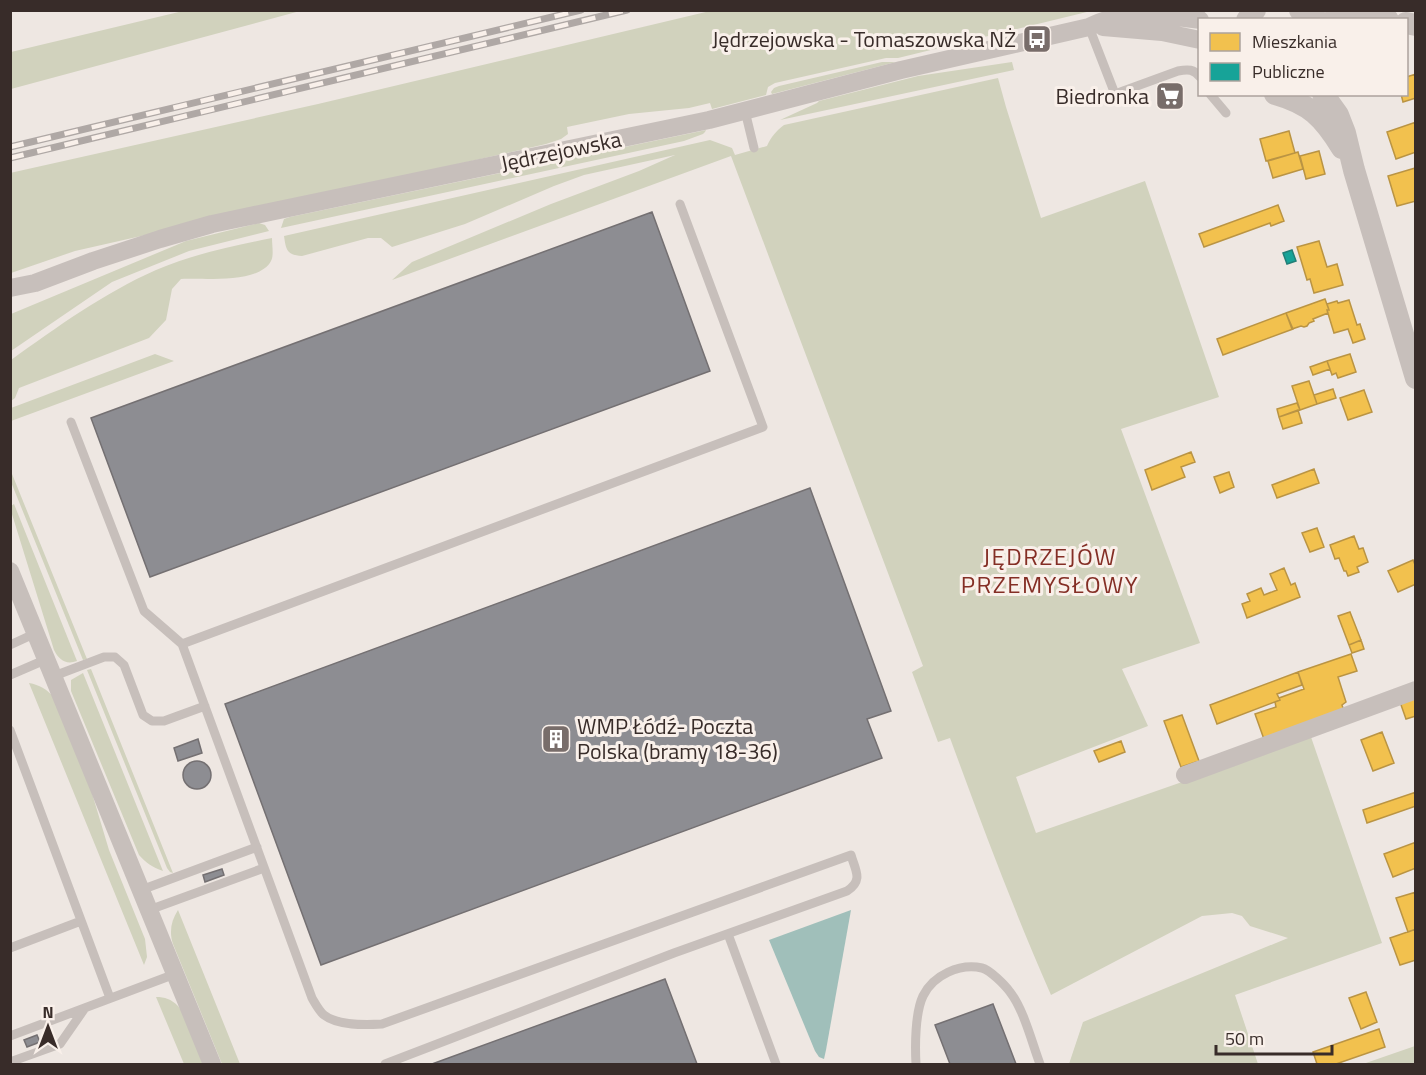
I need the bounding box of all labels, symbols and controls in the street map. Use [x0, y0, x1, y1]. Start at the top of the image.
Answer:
legend [1198, 18, 1408, 96]
place label: Jędrzejowska - Tomaszowska NŻ [712, 22, 1016, 56]
bus stop icon: Jędrzejowska - Tomaszowska NŻ [1021, 23, 1053, 55]
text: Mieszkania [1252, 28, 1337, 55]
text: Publiczne [1252, 58, 1325, 85]
place label: Biedronka [1056, 79, 1149, 113]
supermarket icon: Biedronka [1154, 80, 1186, 112]
street label: Jędrzejowska [498, 122, 624, 180]
district label: JĘDRZEJÓW PRZEMYSŁOWY [961, 538, 1139, 602]
place label: WMP Łódź- Poczta Polska (bramy 18-36) [577, 709, 778, 768]
building icon: WMP Łódź- Poczta Polska (bramy 18-36) [540, 723, 572, 755]
north arrow [18, 997, 78, 1057]
text: N [42, 1000, 54, 1024]
scale bar [1216, 1018, 1332, 1056]
text: 50 m [1225, 1025, 1264, 1052]

